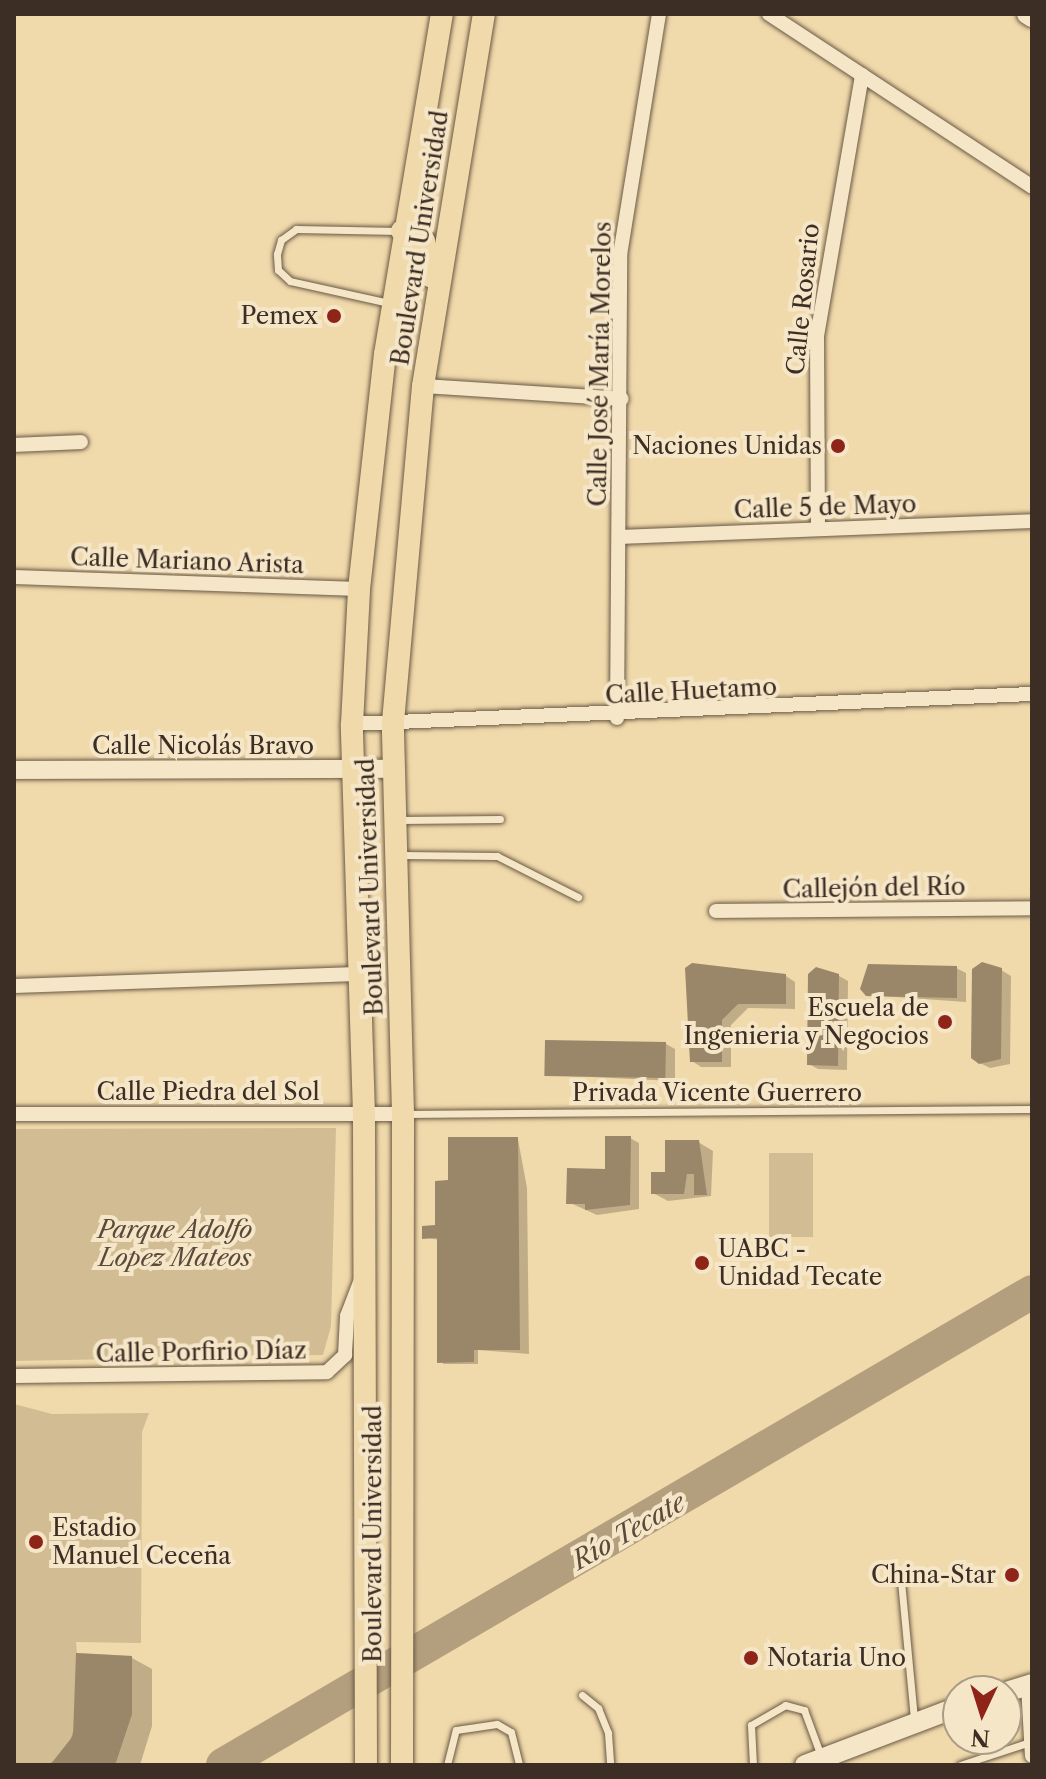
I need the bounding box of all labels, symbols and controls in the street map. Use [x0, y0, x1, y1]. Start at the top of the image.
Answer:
street label: Boulevard Universidad [386, 109, 454, 367]
street label: Calle José María Morelos [583, 221, 617, 507]
street label: Calle Rosario [781, 222, 825, 376]
place label: Pemex [241, 302, 318, 330]
marker: Pemex [325, 307, 343, 325]
place label: Naciones Unidas [632, 432, 822, 460]
marker: Naciones Unidas [829, 437, 847, 455]
street label: Calle 5 de Mayo [733, 489, 917, 525]
street label: Calle Mariano Arista [69, 543, 305, 579]
street label: Calle Huetamo [604, 672, 778, 710]
street label: Calle Nicolás Bravo [92, 732, 314, 760]
street label: Boulevard Universidad [351, 758, 389, 1016]
street label: Callejón del Río [782, 872, 966, 904]
place label: Escuela de Ingenieria y Negocios [682, 994, 929, 1050]
marker: Escuela de Ingenieria y Negocios [936, 1013, 954, 1031]
street label: Calle Piedra del Sol [96, 1078, 320, 1106]
street label: Privada Vicente Guerrero [571, 1079, 863, 1107]
park label: Parque Adolfo Lopez Mateos [98, 1216, 252, 1272]
place label: UABC - Unidad Tecate [718, 1235, 883, 1291]
marker: UABC - Unidad Tecate [693, 1254, 711, 1272]
street label: Calle Porfirio Díaz [95, 1336, 307, 1368]
street label: Boulevard Universidad [359, 1405, 387, 1663]
water label: Río Tecate [567, 1487, 691, 1577]
place label: Estadio Manuel Ceceña [52, 1514, 231, 1570]
marker: Estadio Manuel Ceceña [27, 1533, 45, 1551]
place label: China-Star [871, 1561, 996, 1589]
marker: China-Star [1003, 1566, 1021, 1584]
place label: Notaria Uno [767, 1644, 906, 1672]
marker: Notaria Uno [742, 1649, 760, 1667]
north arrow [942, 1675, 1022, 1755]
text: N [970, 1723, 991, 1752]

